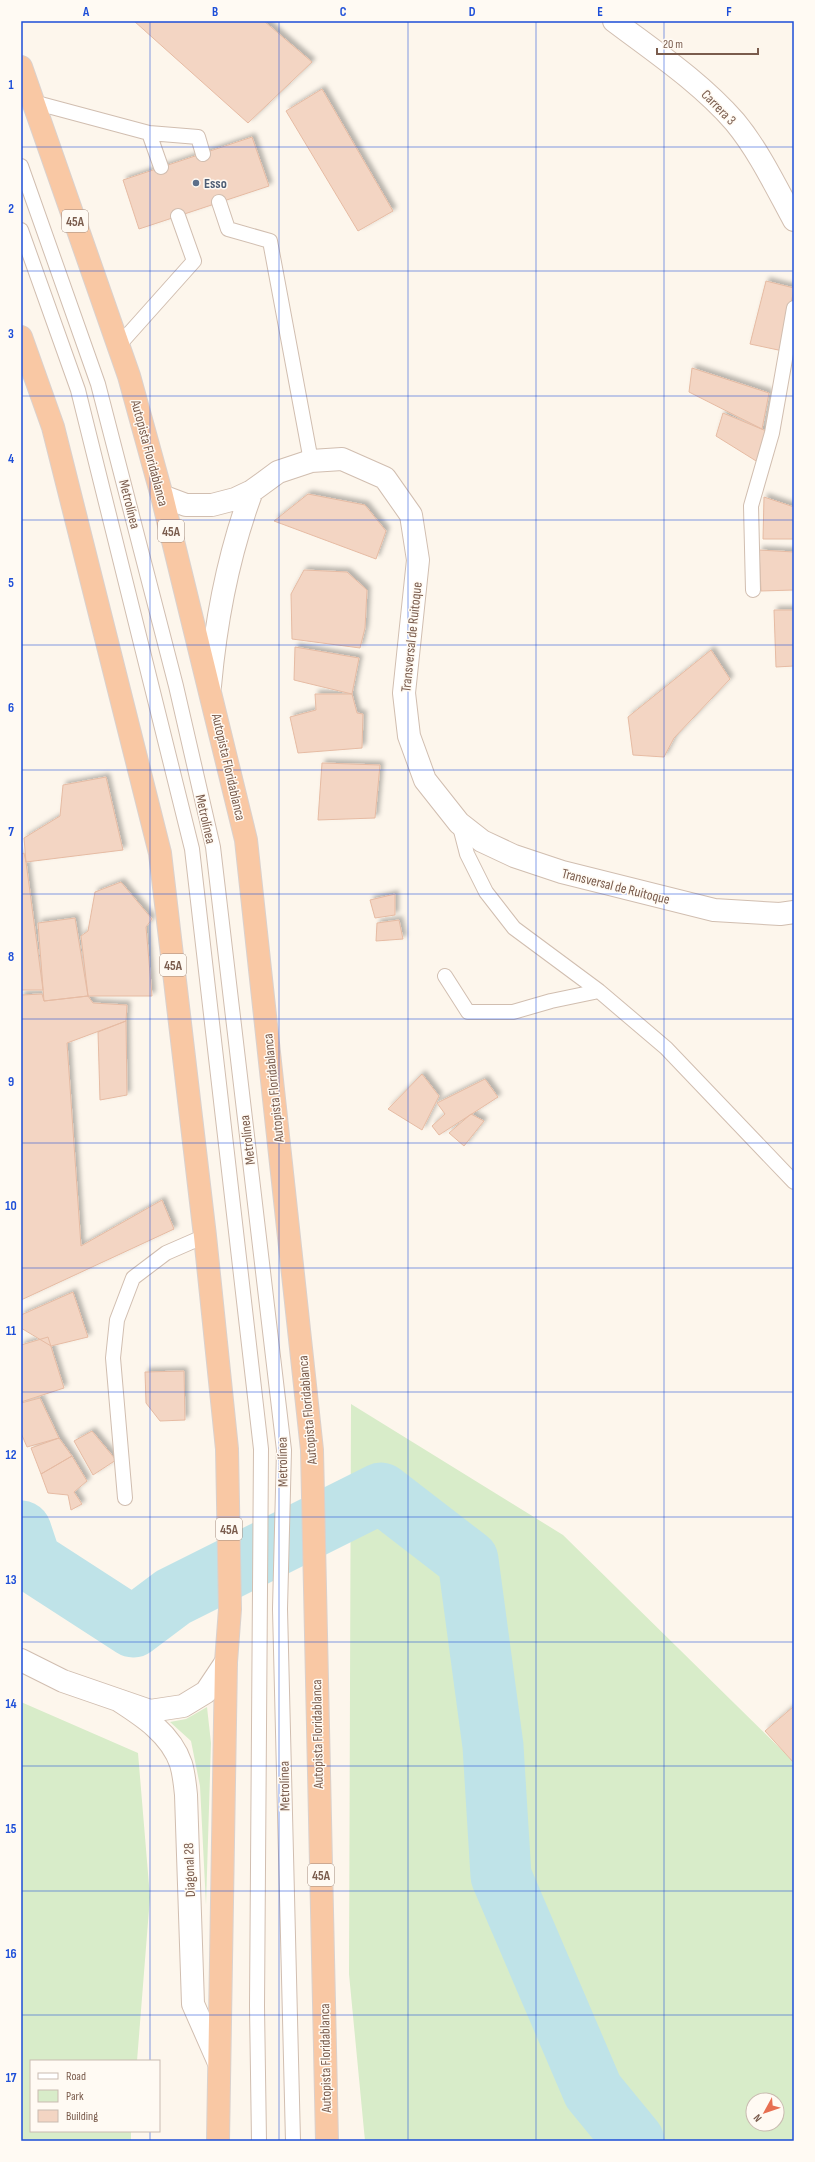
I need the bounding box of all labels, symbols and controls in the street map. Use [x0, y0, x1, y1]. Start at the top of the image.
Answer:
text: A [82, 4, 90, 20]
text: B [212, 4, 218, 20]
text: C [340, 4, 347, 20]
text: D [469, 4, 476, 20]
text: E [597, 4, 603, 20]
text: F [726, 4, 732, 20]
scale bar [657, 30, 758, 56]
text: 20 m [663, 37, 683, 52]
text: 1 [8, 77, 14, 93]
street label: Carrera 3 [698, 86, 740, 129]
place label: Esso [204, 175, 227, 192]
marker: Esso [191, 178, 201, 188]
text: 2 [8, 201, 14, 217]
road number: 45A [62, 210, 88, 232]
text: 3 [8, 326, 14, 342]
street label: Autopista Floridablanca [127, 397, 172, 508]
text: 4 [8, 451, 14, 467]
street label: Metrolínea [115, 478, 144, 530]
road number: 45A [158, 520, 184, 542]
text: 5 [8, 575, 14, 591]
street label: Transversal de Ruitoque [397, 581, 426, 693]
text: 6 [8, 700, 14, 716]
street label: Autopista Floridablanca [208, 711, 249, 822]
street label: Metrolínea [192, 793, 219, 845]
text: 7 [8, 824, 14, 840]
street label: Transversal de Ruitoque [560, 865, 672, 908]
text: 8 [8, 949, 14, 965]
road number: 45A [160, 954, 186, 976]
street label: Autopista Floridablanca [259, 1033, 288, 1144]
text: 9 [8, 1074, 14, 1090]
street label: Metrolínea [236, 1114, 259, 1166]
text: 10 [5, 1198, 17, 1214]
text: 11 [6, 1323, 16, 1339]
street label: Autopista Floridablanca [294, 1355, 321, 1466]
street label: Metrolínea [274, 1437, 291, 1487]
text: 12 [6, 1447, 17, 1463]
road number: 45A [216, 1518, 242, 1540]
text: 13 [6, 1572, 17, 1588]
street label: Autopista Floridablanca [308, 1679, 327, 1790]
text: 14 [5, 1696, 17, 1712]
street label: Metrolínea [276, 1761, 293, 1811]
text: 15 [6, 1821, 17, 1837]
street label: Diagonal 28 [180, 1843, 199, 1897]
road number: 45A [308, 1864, 334, 1886]
text: 16 [5, 1946, 17, 1962]
street label: Autopista Floridablanca [316, 2003, 335, 2114]
legend [30, 2060, 160, 2132]
text: Road [66, 2069, 86, 2084]
text: 17 [6, 2070, 17, 2086]
text: Park [66, 2089, 84, 2104]
north arrow [745, 2092, 785, 2132]
text: Building [66, 2109, 98, 2124]
text: N [751, 2112, 765, 2125]

